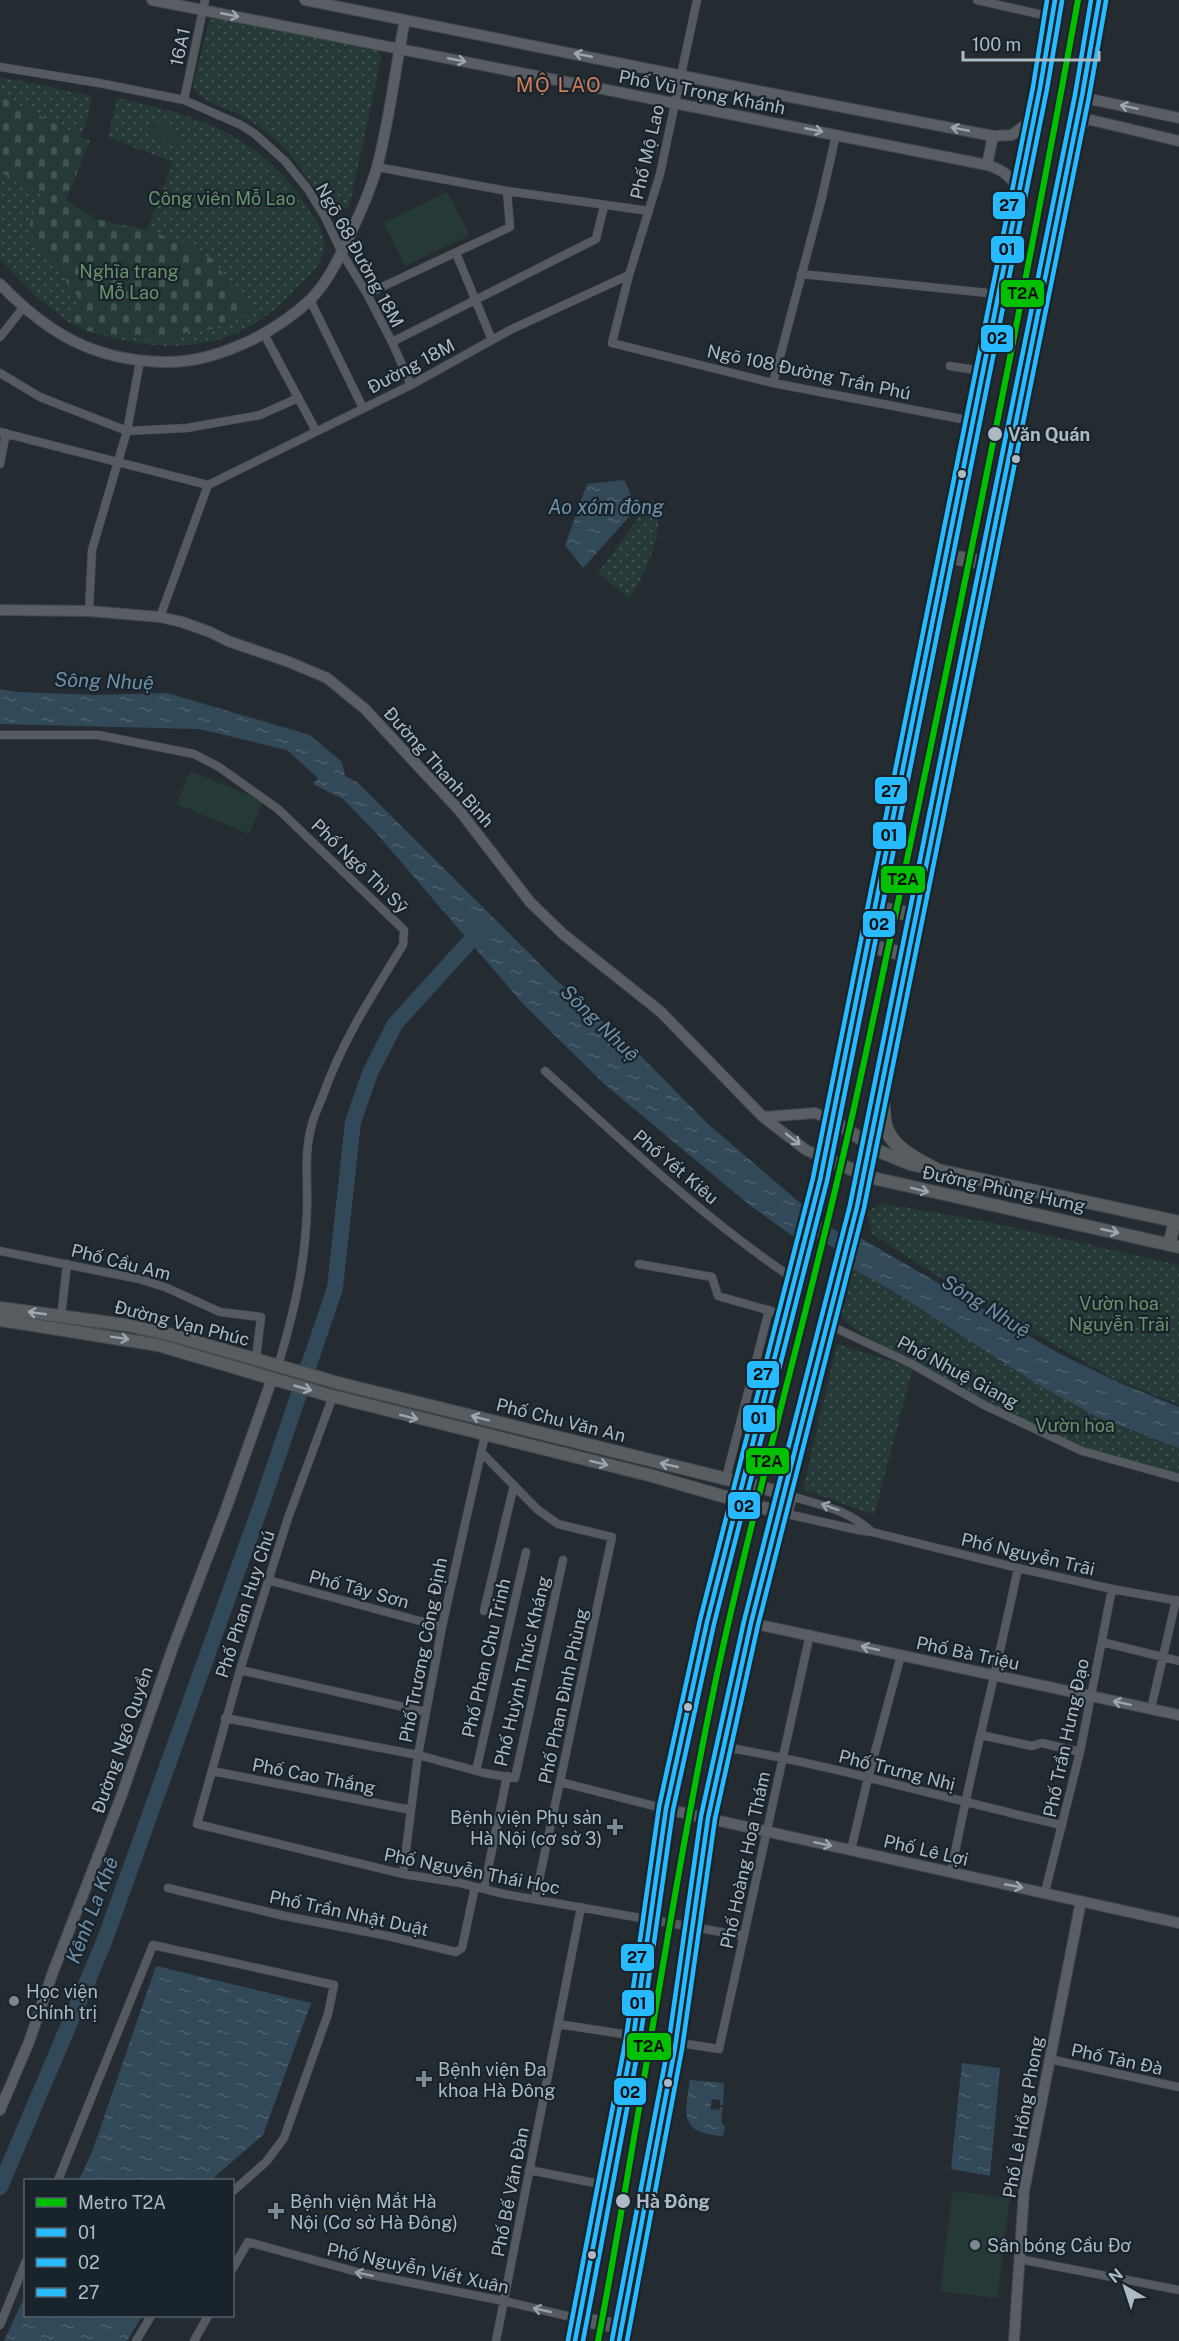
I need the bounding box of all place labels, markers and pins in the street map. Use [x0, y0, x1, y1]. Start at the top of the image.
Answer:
place label: Văn Quán [1008, 424, 1090, 445]
marker: Văn Quán [986, 425, 1004, 443]
unlabelled marker [1010, 453, 1022, 465]
unlabelled marker [956, 468, 968, 480]
unlabelled marker [682, 1701, 694, 1713]
place label: Bệnh viện Phụ sản Hà Nội (cơ sở 3) [450, 1807, 602, 1849]
marker: Bệnh viện Phụ sản Hà Nội (cơ sở 3) [606, 1818, 624, 1836]
place label: Học viện Chính trị [26, 1981, 98, 2023]
marker: Học viện Chính trị [7, 1994, 21, 2008]
place label: Bệnh viện Đa khoa Hà Đông [438, 2059, 555, 2101]
marker: Bệnh viện Đa khoa Hà Đông [415, 2070, 433, 2088]
unlabelled marker [662, 2077, 674, 2089]
place label: Bệnh viện Mắt Hà Nội (Cơ sở Hà Đông) [290, 2191, 458, 2233]
place label: Hà Đông [636, 2191, 710, 2212]
marker: Hà Đông [614, 2192, 632, 2210]
marker: Bệnh viện Mắt Hà Nội (Cơ sở Hà Đông) [267, 2202, 285, 2220]
place label: Sân bóng Cầu Đơ [987, 2235, 1131, 2256]
marker: Sân bóng Cầu Đơ [968, 2238, 982, 2252]
unlabelled marker [586, 2249, 598, 2261]

